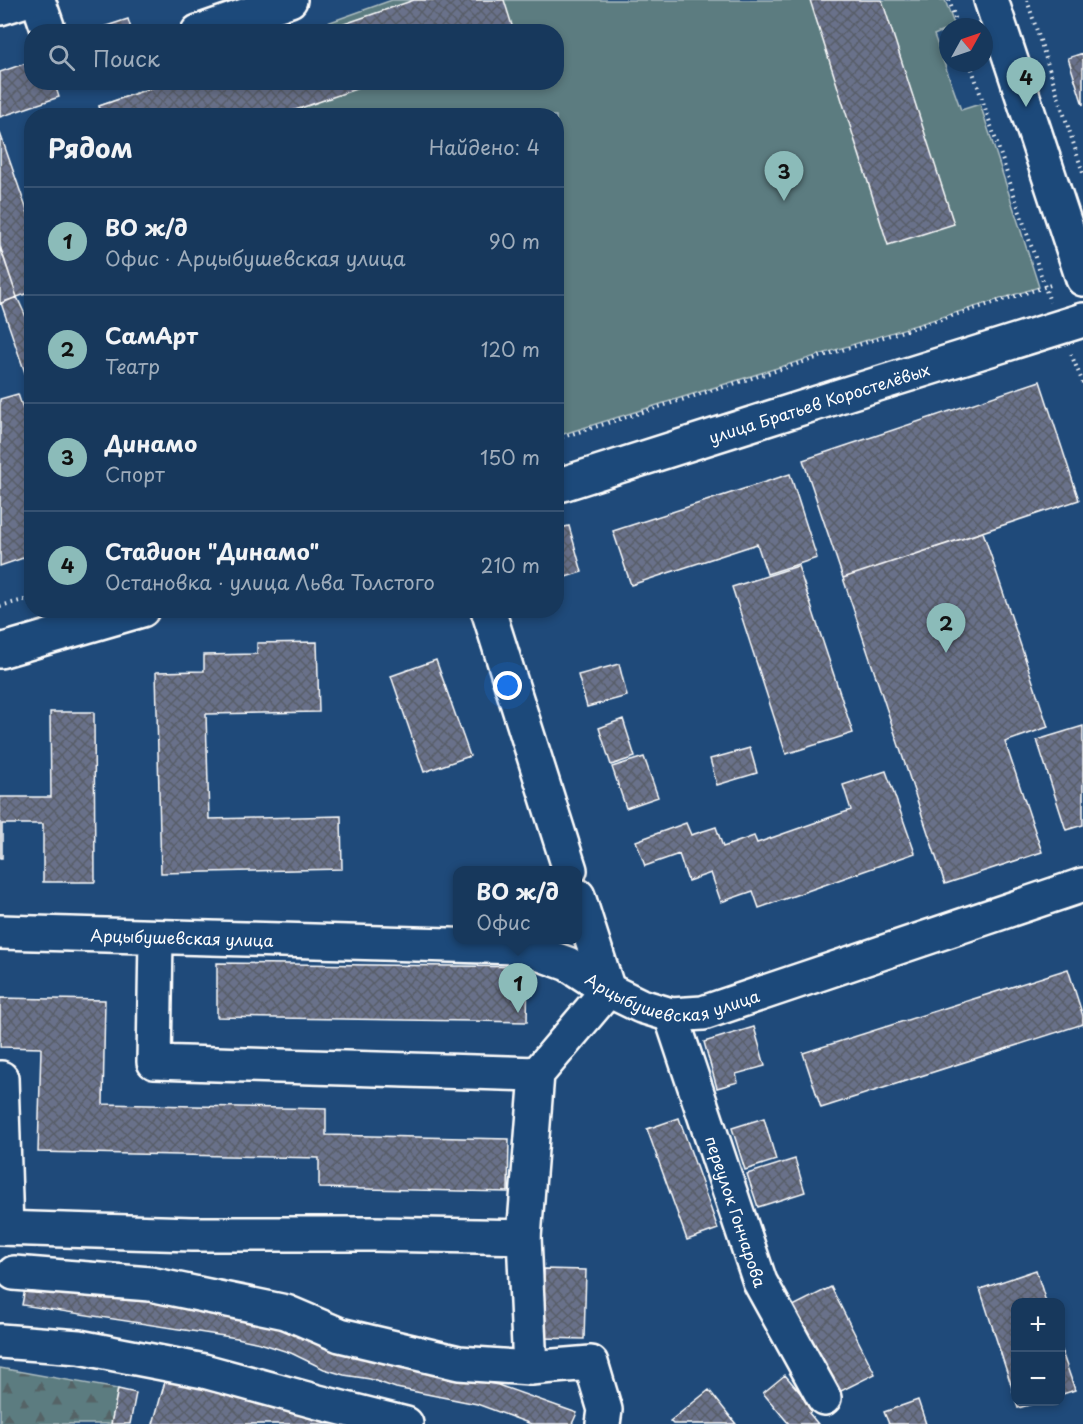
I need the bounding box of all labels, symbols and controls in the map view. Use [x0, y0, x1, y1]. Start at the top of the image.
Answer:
north arrow [939, 18, 993, 72]
search box [24, 24, 564, 90]
icon: search [45, 41, 78, 74]
text: Поиск [93, 41, 160, 74]
pin: 4 [1006, 57, 1046, 107]
text: Рядом [48, 128, 133, 167]
text: Найдено: 4 [429, 132, 540, 162]
pin: 3 [764, 152, 804, 201]
text: ВО ж/д [105, 210, 188, 243]
text: 1 [63, 226, 72, 256]
text: 90 m [489, 226, 540, 256]
text: Офис · Арцыбушевская улица [105, 243, 406, 273]
text: СамАрт [105, 318, 198, 351]
text: 2 [60, 334, 75, 364]
text: 120 m [481, 334, 540, 364]
text: Театр [105, 351, 160, 381]
street label: улица Братьев Коростелёвых [706, 357, 933, 449]
text: Динамо [105, 426, 197, 459]
text: 3 [61, 442, 74, 472]
text: 150 m [480, 442, 540, 472]
text: Спорт [105, 459, 165, 489]
text: Стадион "Динамо" [105, 534, 319, 567]
text: 4 [61, 550, 74, 580]
text: 210 m [481, 550, 540, 580]
text: Остановка · улица Льва Толстого [105, 567, 435, 597]
pin: 2 [926, 604, 966, 653]
your location [493, 671, 522, 700]
popup [453, 866, 582, 944]
text: ВО ж/д [476, 874, 559, 907]
text: Офис [476, 907, 530, 937]
street label: Арцыбушевская улица [90, 923, 274, 952]
pin: 1 [498, 964, 538, 1013]
street label: Арцыбушевская улица [581, 967, 762, 1027]
street label: переулок Гончарова [700, 1133, 773, 1290]
map controls [1011, 1298, 1065, 1406]
button: + [1011, 1298, 1065, 1352]
button: − [1011, 1352, 1065, 1406]

